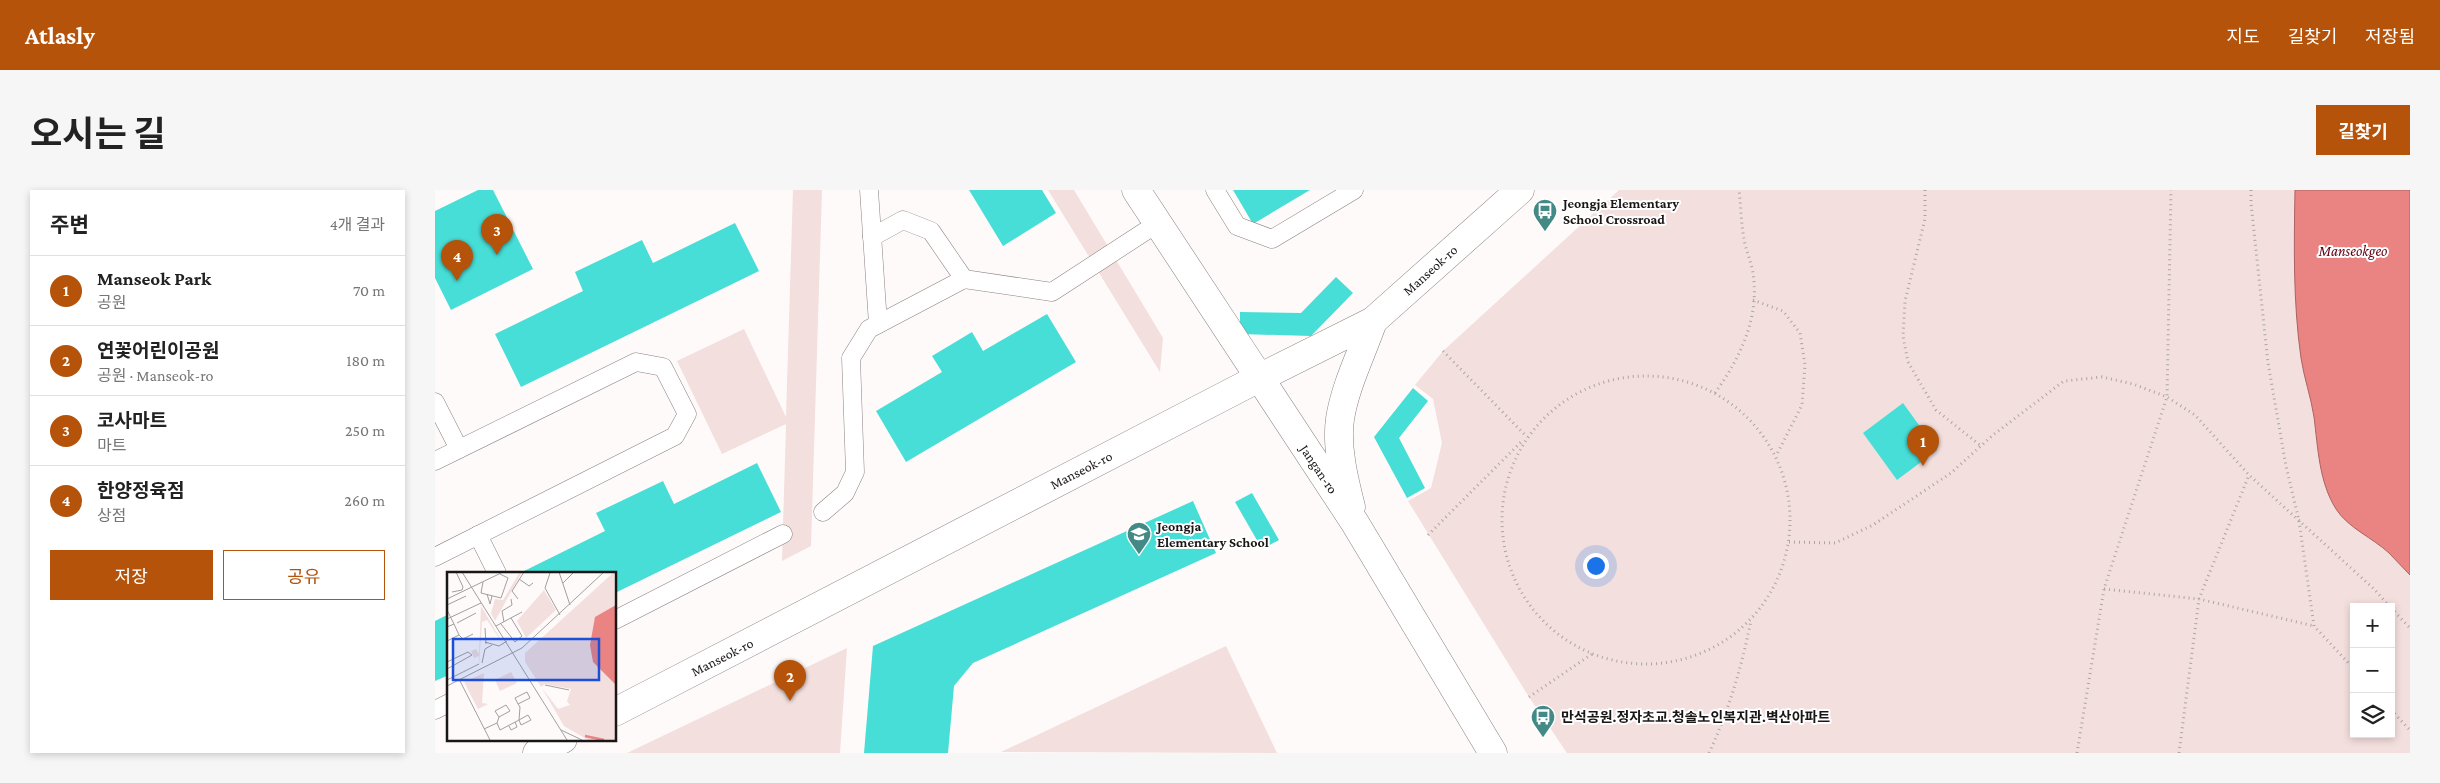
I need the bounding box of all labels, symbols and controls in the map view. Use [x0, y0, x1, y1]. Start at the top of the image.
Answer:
text: Atlasly [25, 22, 95, 49]
text: 지도 [2227, 27, 2260, 47]
text: 길찾기 [2288, 27, 2337, 47]
text: 저장됨 [2365, 27, 2415, 47]
button: 길찾기 [2316, 105, 2410, 155]
text: 오시는 길 [30, 115, 166, 154]
place label: Jeongja Elementary School Crossroad [1561, 195, 1679, 227]
bus stop icon: Jeongja Elementary School Crossroad [1532, 198, 1558, 232]
text: 주변 [50, 213, 89, 237]
pin: 3 [481, 214, 513, 255]
text: 4개 결과 [330, 216, 385, 233]
pin: 4 [441, 240, 473, 281]
street label: Manseok-ro [1400, 241, 1460, 299]
water label: Manseokgeo [2318, 243, 2387, 260]
text: Manseok Park [97, 268, 211, 289]
text: 1 [63, 282, 69, 299]
text: 70 m [353, 282, 385, 299]
text: 공원 [97, 294, 126, 311]
text: 연꽃어린이공원 [97, 340, 219, 361]
text: 2 [62, 352, 70, 369]
text: 180 m [346, 352, 385, 369]
text: 공원 · Manseok-ro [97, 367, 214, 384]
text: 코사마트 [97, 410, 167, 431]
text: 3 [62, 422, 70, 439]
text: 250 m [345, 422, 385, 439]
pin: 1 [1907, 425, 1939, 466]
text: 마트 [97, 437, 126, 454]
street label: Jangan-ro [1296, 440, 1341, 497]
street label: Manseok-ro [1047, 448, 1115, 492]
text: 한양정육점 [97, 480, 184, 501]
text: 4 [62, 492, 70, 509]
text: 260 m [344, 492, 385, 509]
text: 상점 [97, 507, 126, 524]
place label: Jeongja Elementary School [1155, 518, 1269, 550]
school or university icon: Jeongja Elementary School [1126, 521, 1152, 555]
button: 저장 [50, 550, 213, 600]
button: 공유 [223, 550, 385, 600]
your location [1583, 553, 1609, 579]
inset map [447, 572, 616, 740]
map controls [2350, 603, 2395, 738]
button: + [2350, 603, 2395, 648]
street label: Manseok-ro [688, 635, 756, 679]
button: − [2350, 648, 2395, 693]
pin: 2 [774, 660, 806, 701]
button: layers [2350, 693, 2395, 738]
bus stop icon: 만석공원.정자초교.청솔노인복지관.벽산아파트 [1530, 704, 1556, 738]
place label: 만석공원.정자초교.청솔노인복지관.벽산아파트 [1561, 709, 1830, 725]

